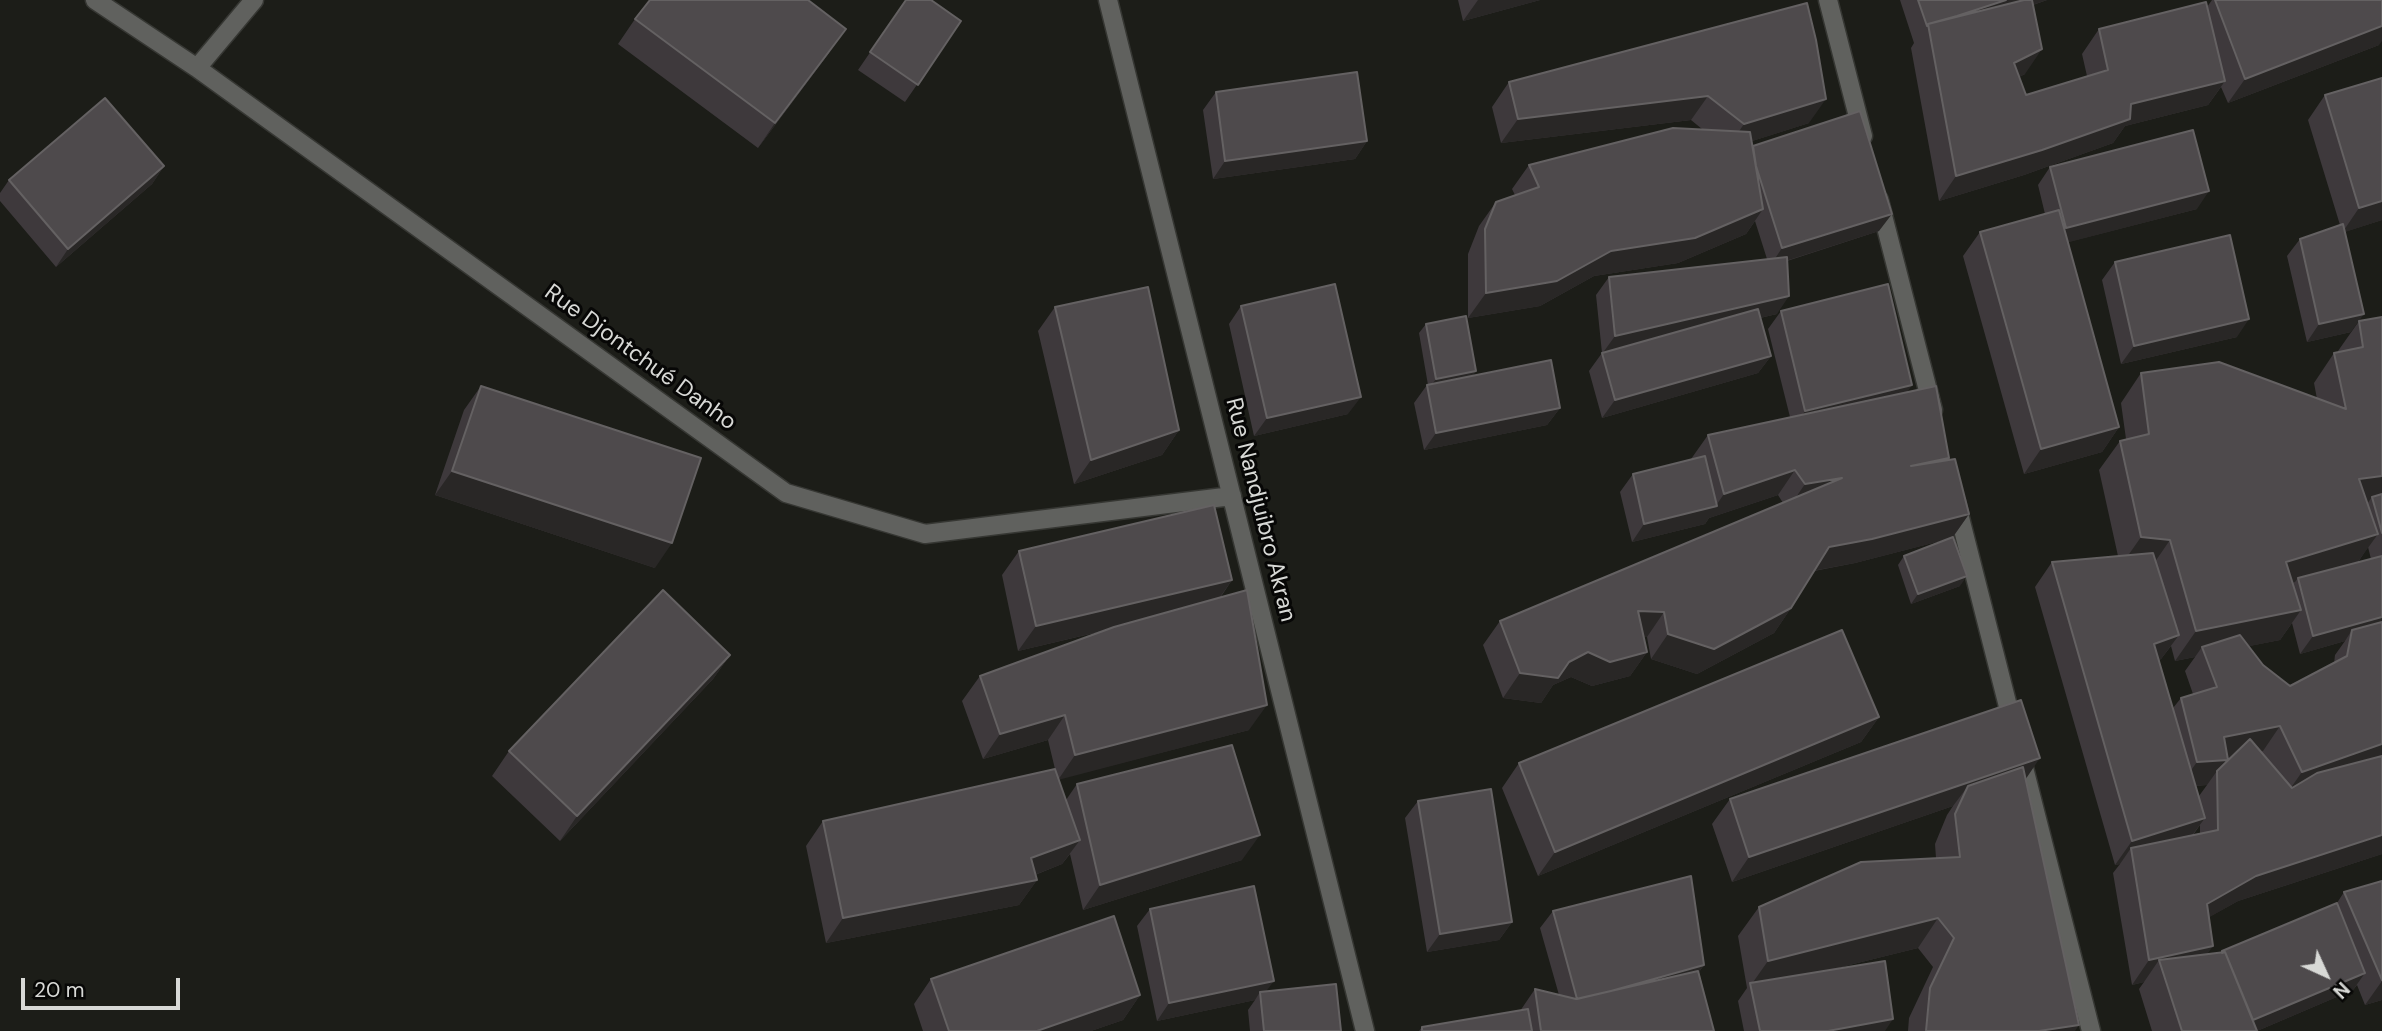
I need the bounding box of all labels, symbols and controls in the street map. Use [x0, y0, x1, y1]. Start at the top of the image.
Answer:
street label: Rue Djontchué Danho [539, 279, 741, 437]
street label: Rue Nandjuibro Akran [1219, 395, 1301, 625]
north arrow [2291, 940, 2361, 1010]
scale bar [24, 964, 184, 1008]
text: 20 m [34, 976, 85, 1004]
text: N [2327, 976, 2355, 1004]

